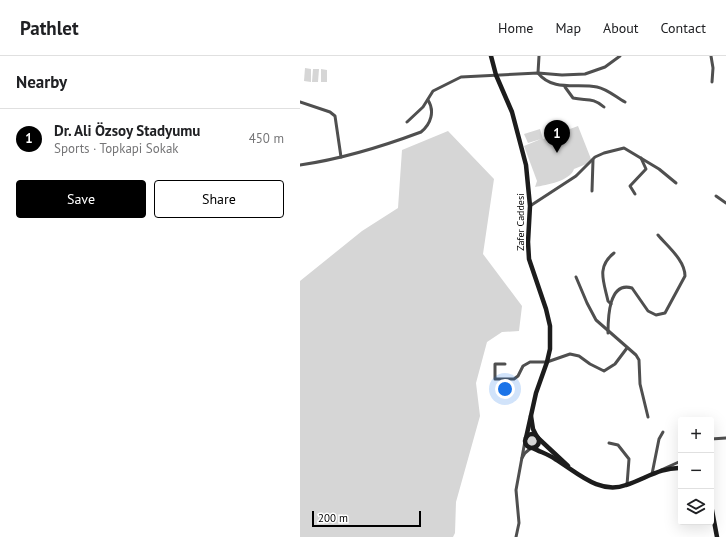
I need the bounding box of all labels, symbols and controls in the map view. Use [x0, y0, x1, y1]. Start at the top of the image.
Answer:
text: Pathlet [20, 16, 79, 40]
text: Home [498, 19, 533, 37]
text: Map [555, 19, 581, 37]
text: About [603, 19, 639, 37]
text: Contact [661, 19, 706, 37]
text: Nearby [16, 71, 67, 93]
pin: 1 [544, 120, 570, 153]
text: Dr. Ali Özsoy Stadyumu [54, 121, 200, 140]
text: 1 [25, 130, 33, 147]
text: 450 m [249, 130, 284, 147]
text: Sports · Topkapi Sokak [54, 140, 179, 157]
button: Save [16, 180, 146, 218]
button: Share [154, 180, 284, 218]
street label: Zafer Caddesi [514, 193, 527, 251]
your location [495, 379, 515, 399]
map controls [678, 417, 714, 525]
button: + [678, 417, 714, 453]
button: − [678, 453, 714, 489]
button: layers [678, 489, 714, 525]
scale bar [312, 509, 421, 528]
text: 200 m [318, 511, 348, 525]

